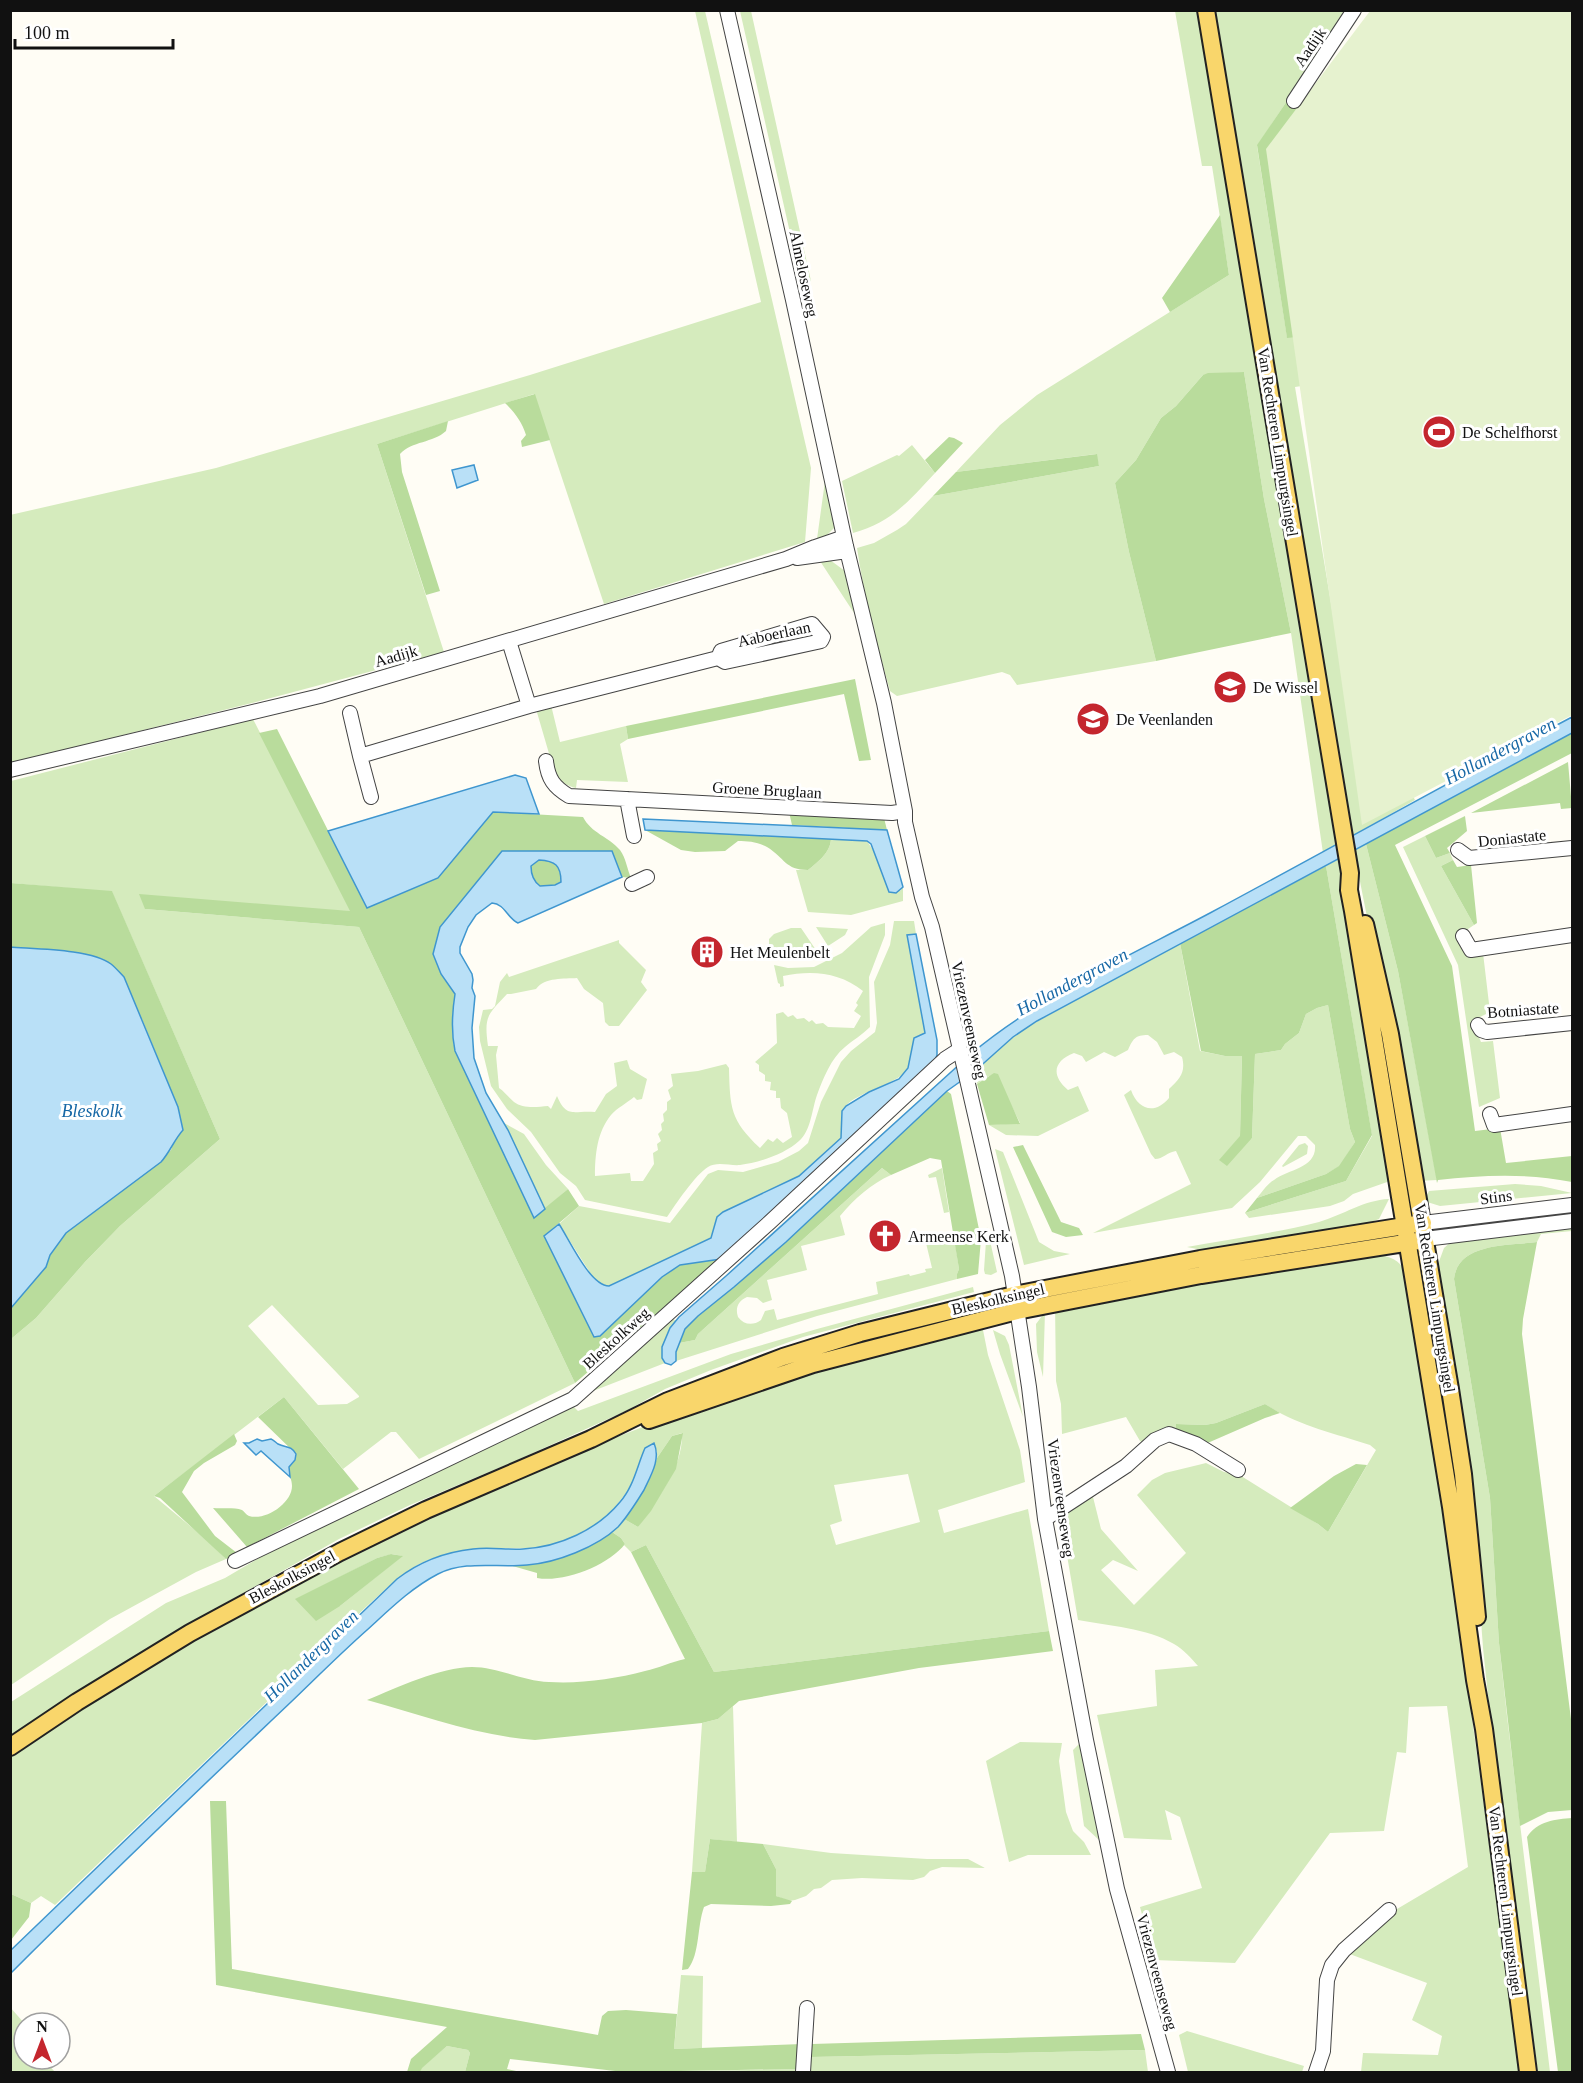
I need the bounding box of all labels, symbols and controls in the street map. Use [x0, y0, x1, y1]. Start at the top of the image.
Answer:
scale bar [15, 12, 172, 50]
text: 100 m [24, 23, 70, 43]
street label: Aadijk [1291, 24, 1330, 70]
street label: Almeloseweg [786, 229, 821, 319]
street label: Van Rechteren Limpurgsingel [1254, 346, 1301, 539]
sports icon: De Schelfhorst [1421, 414, 1457, 450]
place label: De Schelfhorst [1462, 424, 1558, 441]
street label: Aaboerlaan [736, 618, 812, 650]
street label: Aadijk [373, 642, 420, 671]
school or university icon: De Wissel [1212, 669, 1248, 705]
place label: De Wissel [1253, 679, 1319, 696]
school or university icon: De Veenlanden [1075, 701, 1111, 737]
place label: De Veenlanden [1116, 711, 1213, 728]
water label: Hollandergraven [1440, 713, 1559, 789]
street label: Groene Bruglaan [712, 779, 822, 802]
street label: Doniastate [1477, 826, 1547, 850]
building icon: Het Meulenbelt [689, 934, 725, 970]
place label: Het Meulenbelt [730, 944, 831, 961]
water label: Hollandergraven [1012, 944, 1131, 1020]
street label: Vriezenveenseweg [947, 960, 990, 1081]
street label: Botniastate [1487, 999, 1559, 1021]
water label: Bleskolk [62, 1101, 123, 1121]
street label: Stins [1479, 1187, 1513, 1207]
street label: Van Rechteren Limpurgsingel [1411, 1202, 1458, 1395]
church icon: Armeense Kerk [867, 1218, 903, 1254]
place label: Armeense Kerk [908, 1228, 1009, 1245]
street label: Bleskolksingel [950, 1280, 1047, 1319]
street label: Bleskolkweg [579, 1304, 653, 1373]
street label: Vriezenveenseweg [1043, 1437, 1078, 1559]
street label: Bleskolksingel [246, 1547, 339, 1608]
water label: Hollandergraven [259, 1606, 362, 1707]
street label: Van Rechteren Limpurgsingel [1485, 1805, 1526, 1998]
street label: Vriezenveenseweg [1132, 1912, 1181, 2032]
north arrow [12, 2011, 72, 2071]
text: N [36, 2018, 48, 2035]

